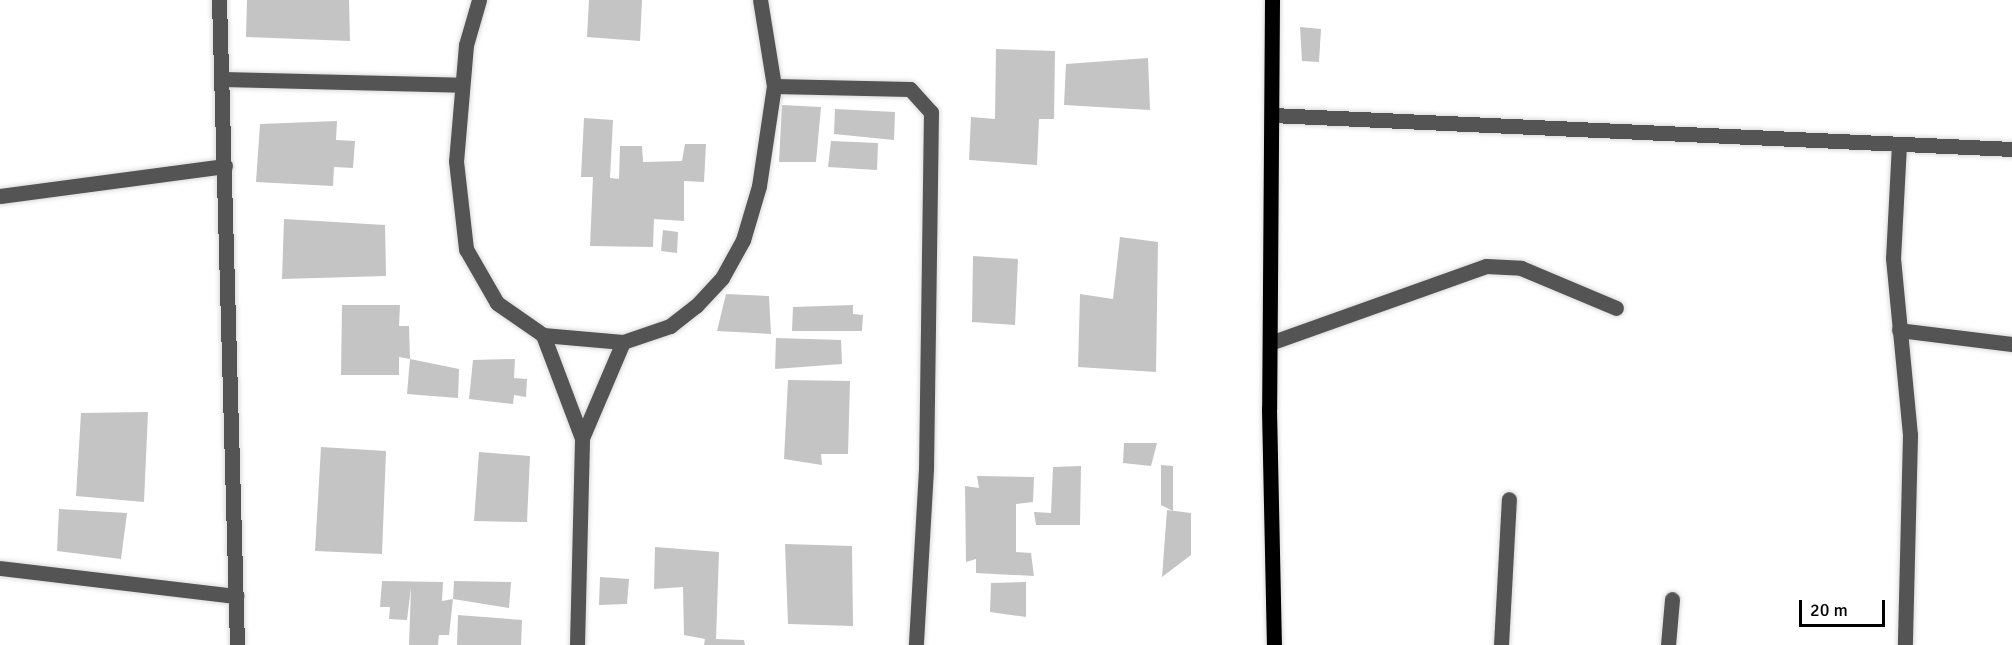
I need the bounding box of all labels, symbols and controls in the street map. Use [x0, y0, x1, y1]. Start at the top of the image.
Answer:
scale bar [1802, 588, 1888, 626]
text: 20 m [1810, 599, 1848, 621]

